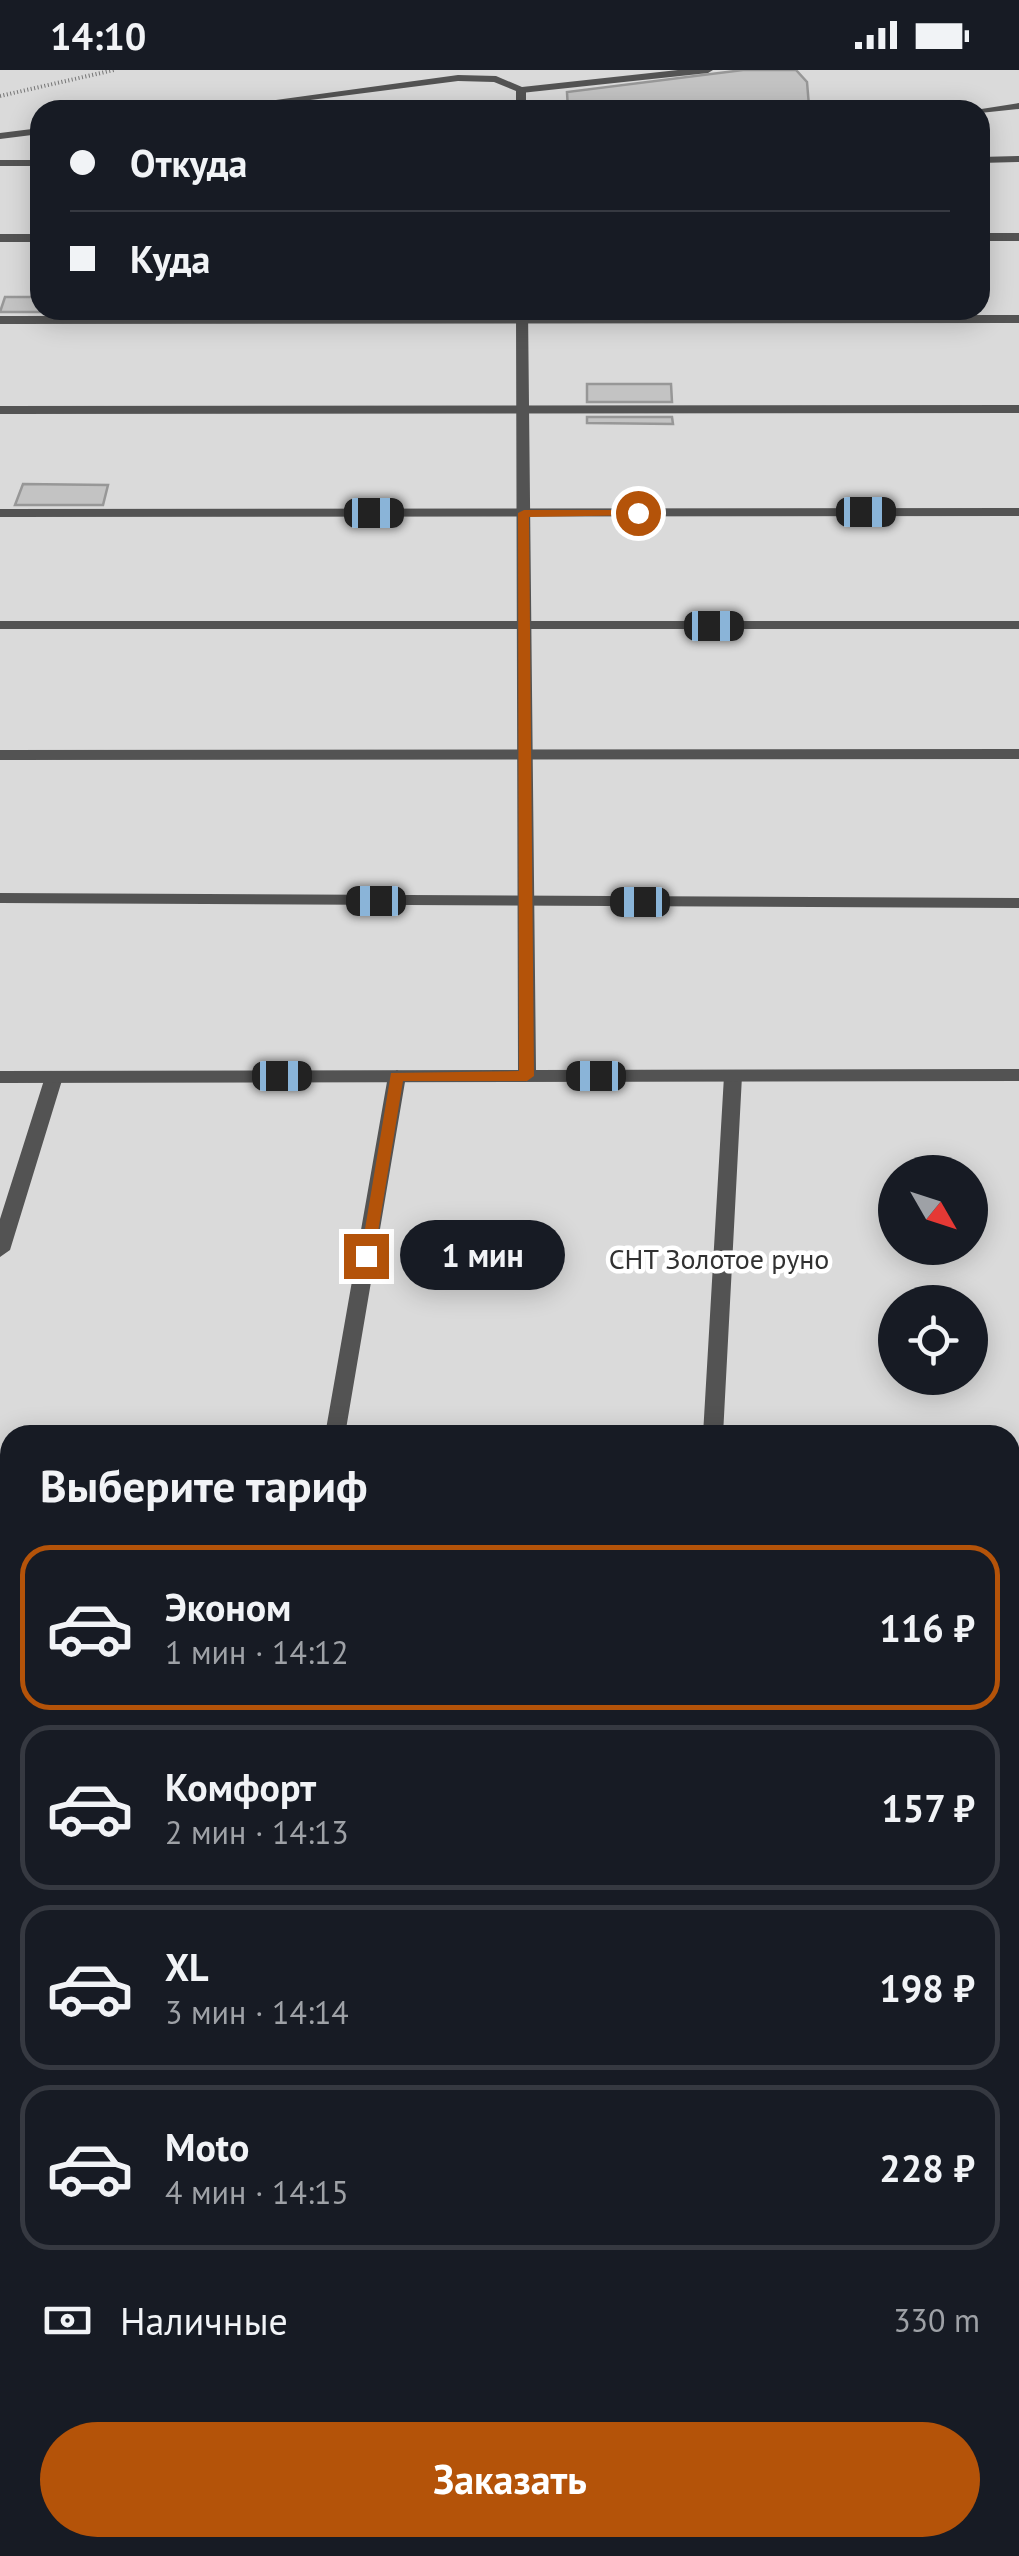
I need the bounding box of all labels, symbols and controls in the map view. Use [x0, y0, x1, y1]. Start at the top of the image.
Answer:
text: 14:10 [50, 11, 146, 60]
text: Откуда [130, 138, 247, 187]
text: Куда [130, 234, 210, 283]
route start [616, 491, 661, 536]
car [836, 497, 896, 527]
car [344, 498, 404, 528]
car [684, 611, 744, 641]
car [346, 886, 406, 916]
car [610, 887, 670, 917]
car [252, 1061, 312, 1091]
car [566, 1061, 626, 1091]
north arrow [878, 1155, 988, 1265]
map controls [878, 1155, 988, 1395]
callout: 1 мин [401, 1221, 566, 1291]
route end [344, 1234, 389, 1279]
text: 1 мин [441, 1234, 524, 1276]
park label: СНТ Золотое руно [609, 1240, 829, 1277]
button: locate [878, 1285, 988, 1395]
text: Выберите тариф [40, 1456, 367, 1514]
text: Эконом [165, 1582, 291, 1631]
icon: car [45, 1583, 135, 1673]
text: 116 ₽ [879, 1603, 975, 1652]
text: 1 мин · 14:12 [165, 1631, 349, 1673]
text: Комфорт [165, 1762, 316, 1811]
icon: car [45, 1763, 135, 1853]
text: 157 ₽ [881, 1783, 975, 1832]
text: 2 мин · 14:13 [165, 1811, 349, 1853]
text: XL [165, 1942, 209, 1991]
icon: car [45, 1943, 135, 2033]
text: 198 ₽ [879, 1963, 975, 2012]
text: 3 мин · 14:14 [165, 1991, 349, 2033]
text: Moto [165, 2122, 249, 2171]
icon: car [45, 2123, 135, 2213]
text: 228 ₽ [879, 2143, 975, 2192]
text: 4 мин · 14:15 [165, 2171, 349, 2213]
icon: cash [40, 2293, 95, 2348]
text: Наличные [120, 2296, 288, 2345]
text: 330 m [893, 2299, 980, 2341]
button: Заказать [40, 2422, 980, 2537]

